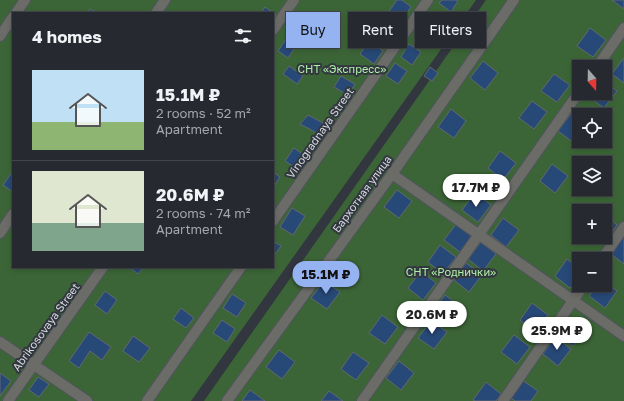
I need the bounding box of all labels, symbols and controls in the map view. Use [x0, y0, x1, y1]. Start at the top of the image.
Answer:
chip: Buy [286, 12, 340, 48]
chip: Rent [348, 12, 407, 48]
chip: Filters [415, 12, 486, 48]
icon: filters [232, 25, 254, 47]
text: 4 homes [32, 26, 102, 47]
north arrow [572, 60, 612, 100]
map controls [572, 60, 612, 292]
park label: СНТ «Экспресс» [298, 62, 386, 75]
text: 15.1M ₽ [156, 84, 220, 105]
street label: Vinogradnaya Street [283, 85, 356, 181]
icon: home [64, 86, 112, 134]
text: 2 rooms · 52 m² [156, 105, 251, 121]
button: locate [572, 108, 612, 148]
text: Apartment [156, 121, 223, 137]
street label: Бархотная улица [329, 153, 394, 235]
button: layers [572, 156, 612, 196]
pin: 17.7M ₽ [439, 174, 513, 208]
text: 17.7M ₽ [452, 179, 500, 195]
text: 20.6M ₽ [156, 184, 225, 205]
icon: home [64, 187, 112, 235]
button: + [572, 204, 612, 244]
text: 2 rooms · 74 m² [156, 205, 250, 221]
text: Apartment [156, 221, 223, 237]
button: − [572, 252, 612, 292]
pin: 15.1M ₽ [289, 261, 363, 295]
park label: СНТ «Роднички» [406, 265, 496, 278]
text: 15.1M ₽ [301, 266, 351, 282]
street label: Abrikosovaya Street [9, 280, 82, 373]
pin: 20.6M ₽ [395, 301, 469, 335]
text: 20.6M ₽ [406, 306, 458, 322]
pin: 25.9M ₽ [520, 317, 594, 351]
text: 25.9M ₽ [531, 322, 583, 338]

